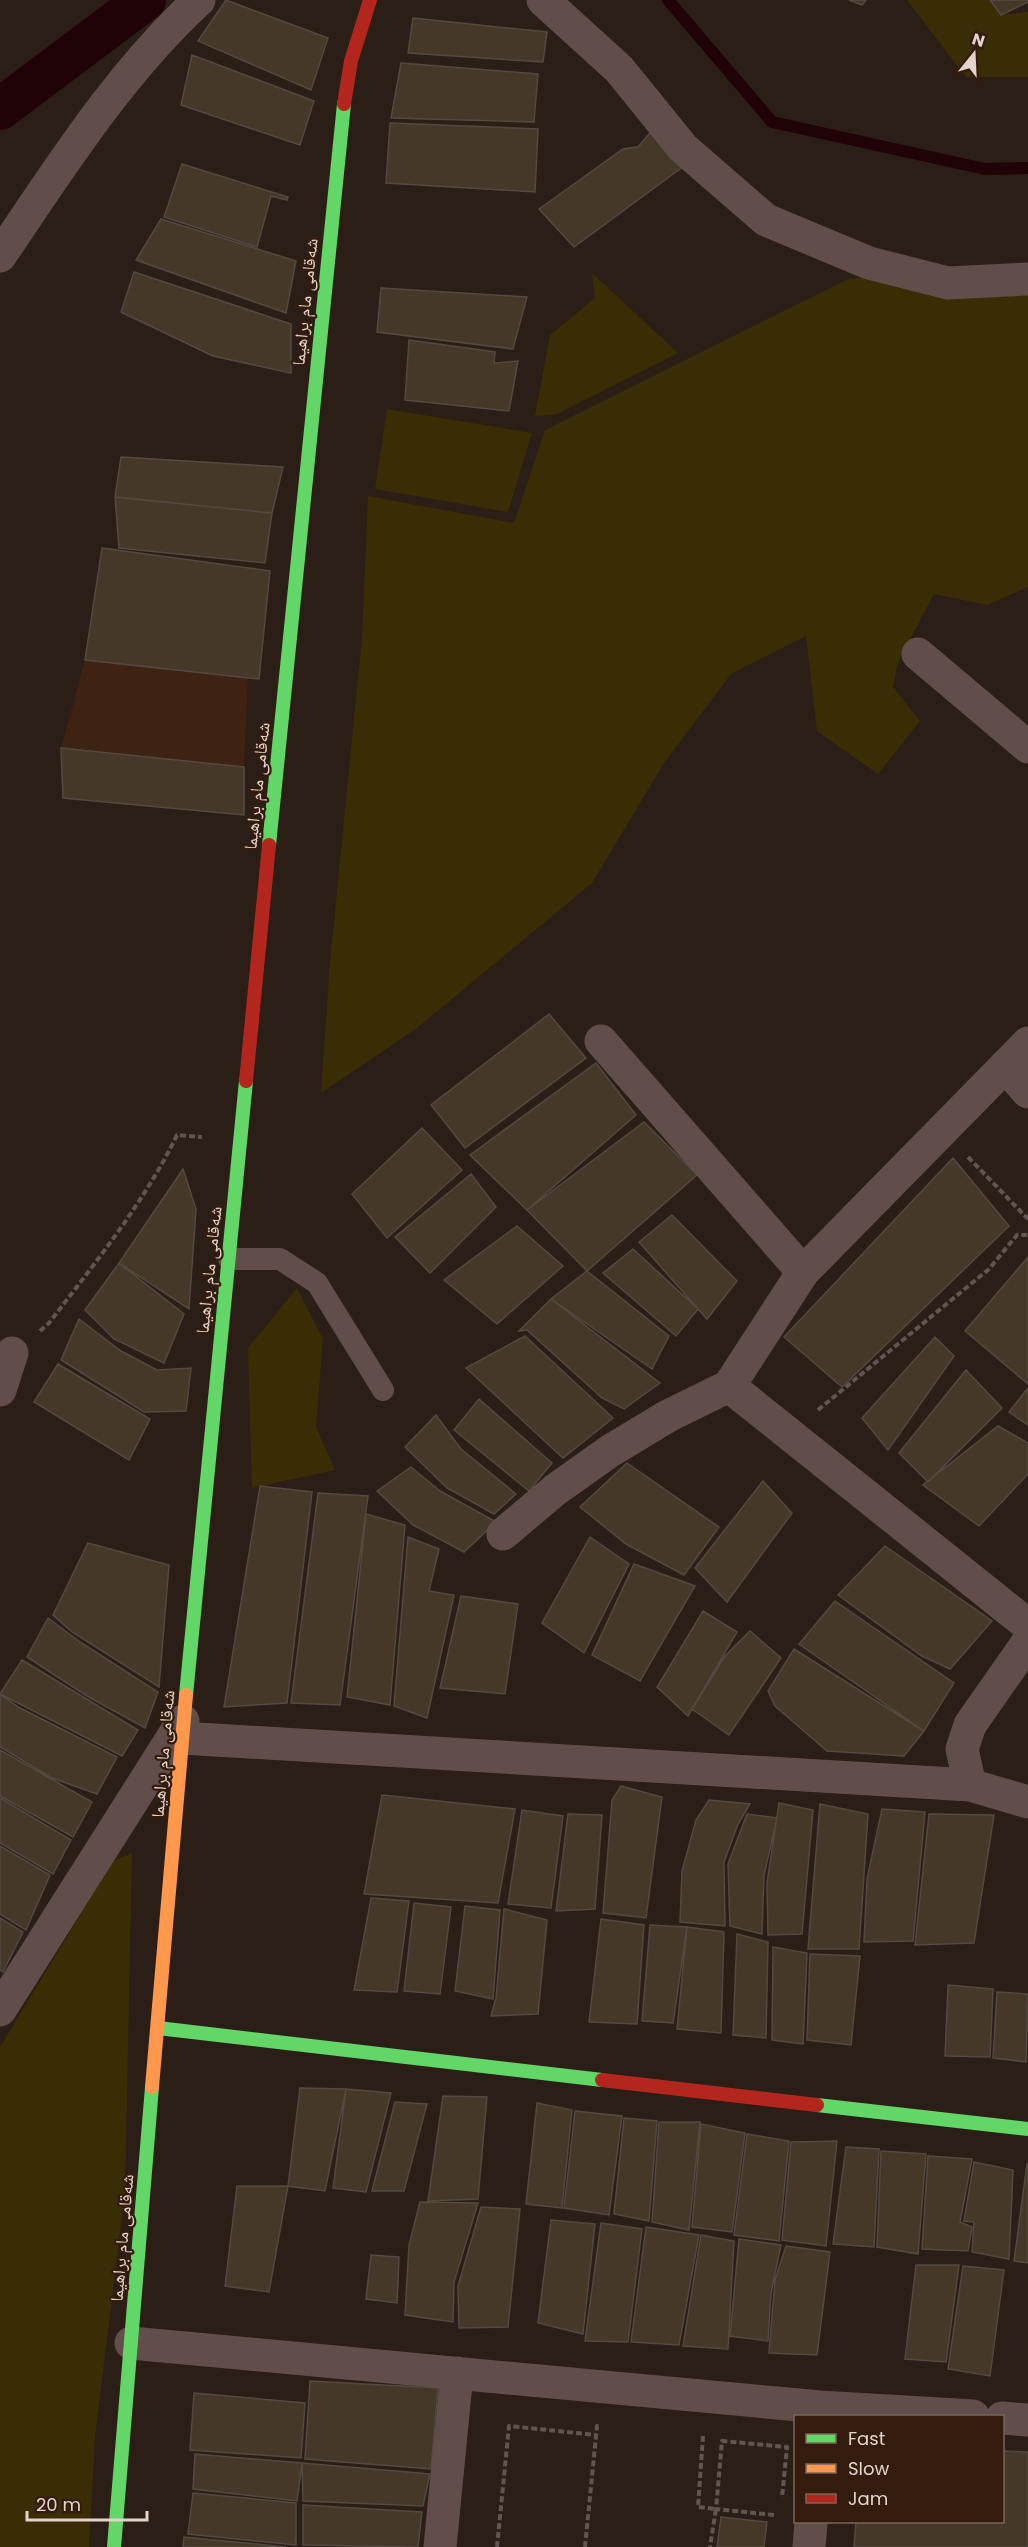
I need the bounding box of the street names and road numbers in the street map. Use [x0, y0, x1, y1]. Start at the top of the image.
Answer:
street label: شەقامی مام براهیما [285, 237, 324, 367]
street label: شەقامی مام براهیما [237, 721, 276, 851]
street label: شەقامی مام براهیما [189, 1205, 228, 1335]
street label: شەقامی مام براهیما [144, 1689, 181, 1819]
street label: شەقامی مام براهیما [103, 2173, 140, 2303]

